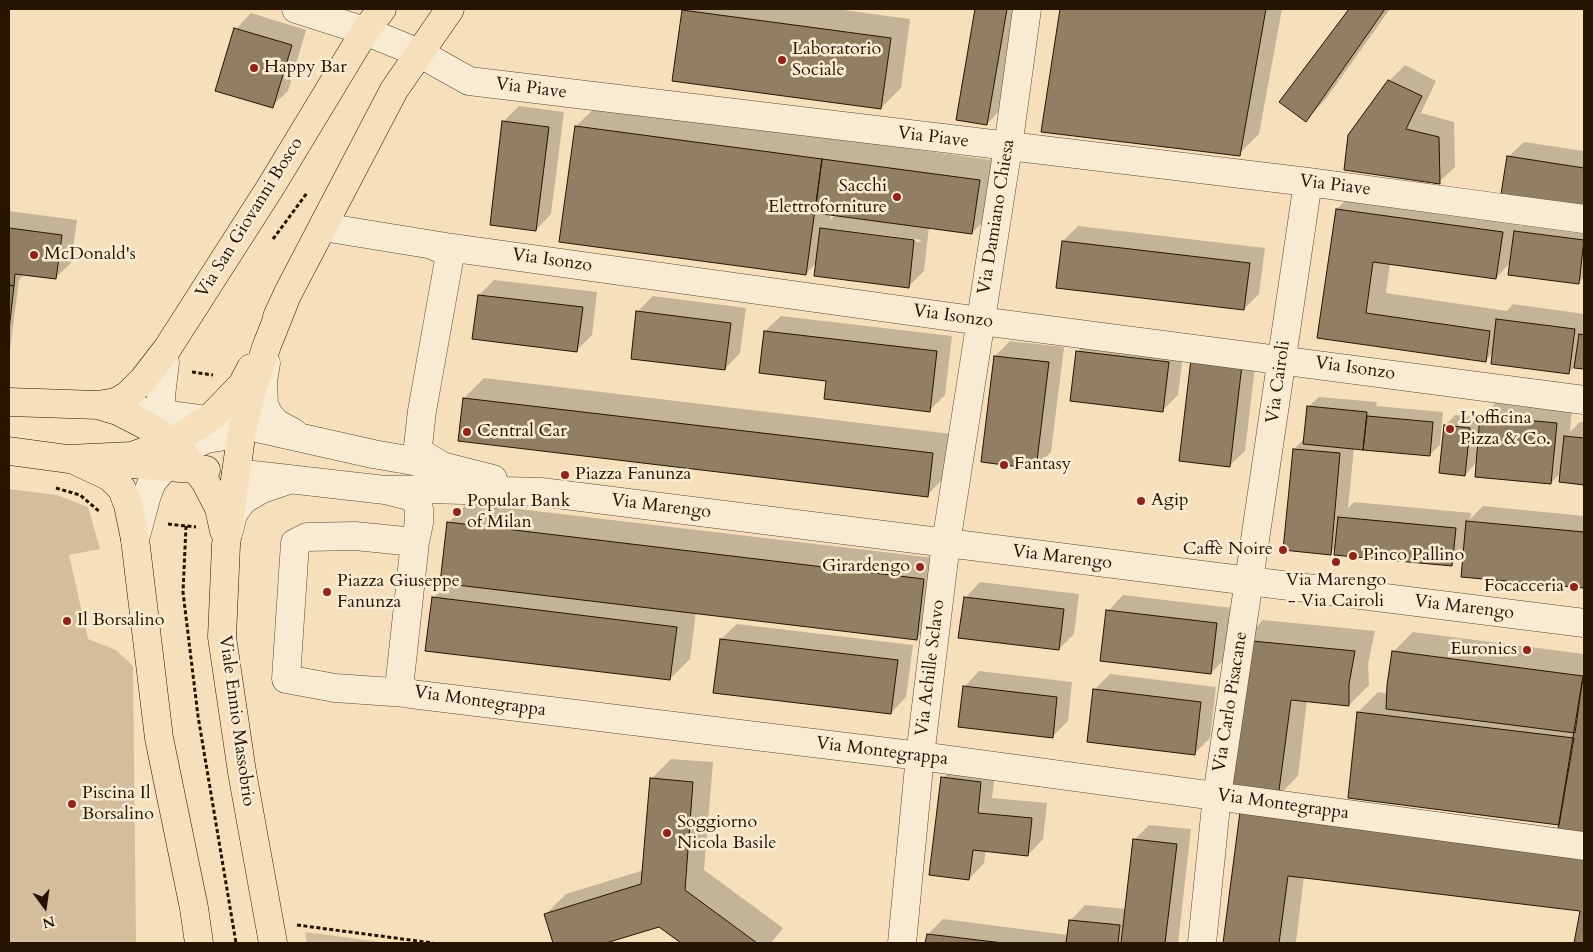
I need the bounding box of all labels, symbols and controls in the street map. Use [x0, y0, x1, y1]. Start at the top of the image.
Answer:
place label: Laboratorio Sociale [792, 39, 881, 82]
marker: Laboratorio Sociale [776, 54, 788, 66]
place label: Happy Bar [264, 57, 347, 79]
marker: Happy Bar [248, 62, 260, 74]
street label: Via Piave [494, 74, 568, 104]
street label: Via Piave [896, 123, 970, 153]
street label: Via San Giovanni Bosco [192, 134, 308, 302]
street label: Via Damiano Chiesa [974, 138, 1020, 296]
street label: Via Piave [1298, 171, 1372, 201]
place label: Sacchi Elettroforniture [768, 176, 887, 218]
marker: Sacchi Elettroforniture [891, 191, 903, 203]
place label: McDonald's [44, 244, 136, 266]
street label: Via Isonzo [510, 245, 594, 277]
marker: McDonald's [28, 249, 40, 261]
street label: Via Isonzo [911, 301, 995, 333]
street label: Via Cairoli [1262, 339, 1296, 425]
street label: Via Isonzo [1313, 353, 1397, 385]
place label: L'officina Pizza & Co. [1460, 408, 1551, 450]
place label: Central Car [477, 421, 567, 443]
marker: L'officina Pizza & Co. [1444, 423, 1456, 435]
marker: Central Car [461, 426, 473, 438]
place label: Fantasy [1014, 454, 1071, 476]
marker: Fantasy [998, 459, 1010, 471]
place label: Piazza Fanunza [575, 464, 691, 486]
marker: Piazza Fanunza [559, 469, 571, 481]
street label: Via Marengo [610, 490, 712, 524]
place label: Agip [1151, 490, 1189, 512]
place label: Popular Bank of Milan [467, 491, 570, 534]
marker: Agip [1135, 495, 1147, 507]
marker: Popular Bank of Milan [451, 506, 463, 518]
place label: Caffè Noire [1183, 539, 1273, 561]
street label: Via Marengo [1011, 541, 1113, 575]
marker: Caffè Noire [1277, 544, 1289, 556]
place label: Pinco Pallino [1363, 545, 1464, 567]
marker: Pinco Pallino [1347, 550, 1359, 562]
place label: Girardengo [822, 556, 910, 578]
marker: Via Marengo - Via Cairoli [1330, 556, 1342, 568]
marker: Girardengo [914, 561, 926, 573]
place label: Via Marengo - Via Cairoli [1286, 570, 1386, 612]
place label: Piazza Giuseppe Fanunza [337, 571, 460, 614]
place label: Focacceria [1484, 576, 1564, 598]
marker: Focacceria [1568, 581, 1580, 593]
marker: Piazza Giuseppe Fanunza [321, 586, 333, 598]
street label: Via Marengo [1413, 591, 1515, 625]
street label: Via Achille Sclavo [912, 598, 950, 738]
place label: Il Borsalino [77, 610, 164, 632]
marker: Il Borsalino [61, 615, 73, 627]
street label: Via Carlo Pisacane [1209, 630, 1253, 774]
street label: Viale Ennio Massobrio [213, 634, 259, 808]
place label: Euronics [1450, 639, 1517, 661]
marker: Euronics [1521, 644, 1533, 656]
street label: Via Montegrappa [413, 682, 547, 722]
street label: Via Montegrappa [815, 733, 949, 771]
place label: Piscina Il Borsalino [82, 783, 154, 826]
street label: Via Montegrappa [1216, 785, 1350, 825]
marker: Piscina Il Borsalino [66, 798, 78, 810]
place label: Soggiorno Nicola Basile [677, 812, 776, 854]
marker: Soggiorno Nicola Basile [661, 827, 673, 839]
north arrow [20, 882, 70, 932]
text: N [41, 911, 57, 933]

